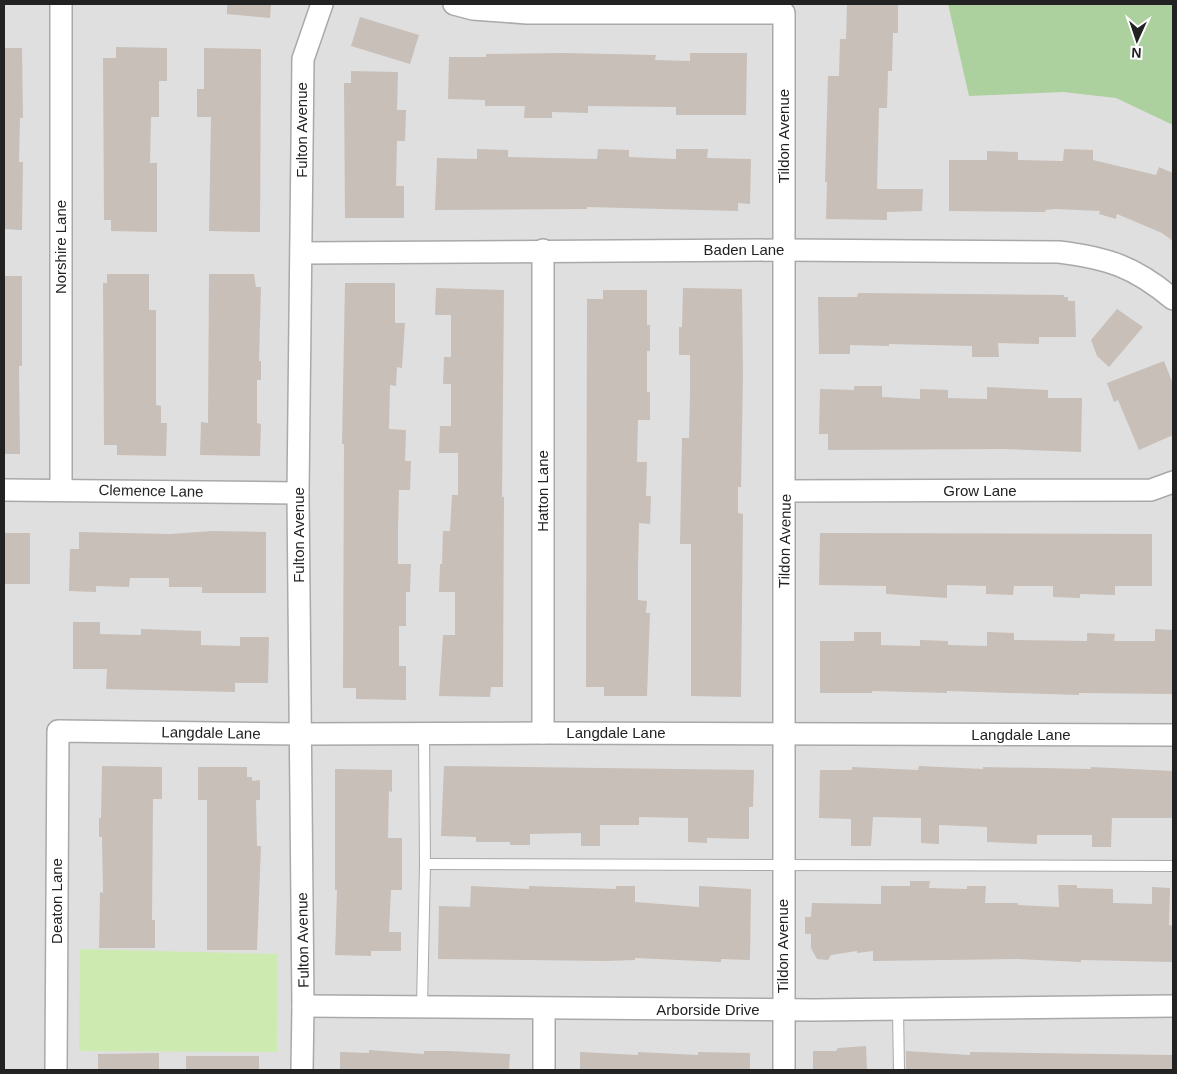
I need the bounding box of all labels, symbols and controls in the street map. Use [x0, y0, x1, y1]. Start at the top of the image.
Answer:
north arrow [1112, 15, 1162, 65]
text: N [1131, 45, 1142, 61]
street label: Fulton Avenue [293, 82, 310, 178]
street label: Tildon Avenue [775, 89, 792, 183]
street label: Norshire Lane [52, 200, 69, 294]
street label: Baden Lane [704, 241, 784, 258]
street label: Hatton Lane [534, 450, 551, 532]
street label: Clemence Lane [98, 481, 204, 500]
street label: Grow Lane [943, 482, 1017, 499]
street label: Fulton Avenue [290, 487, 307, 583]
street label: Tildon Avenue [775, 494, 794, 588]
street label: Langdale Lane [161, 723, 261, 742]
street label: Langdale Lane [566, 724, 666, 741]
street label: Langdale Lane [971, 726, 1071, 743]
street label: Deaton Lane [48, 858, 65, 944]
street label: Fulton Avenue [293, 892, 312, 988]
street label: Tildon Avenue [774, 899, 791, 993]
street label: Arborside Drive [656, 1001, 760, 1018]

